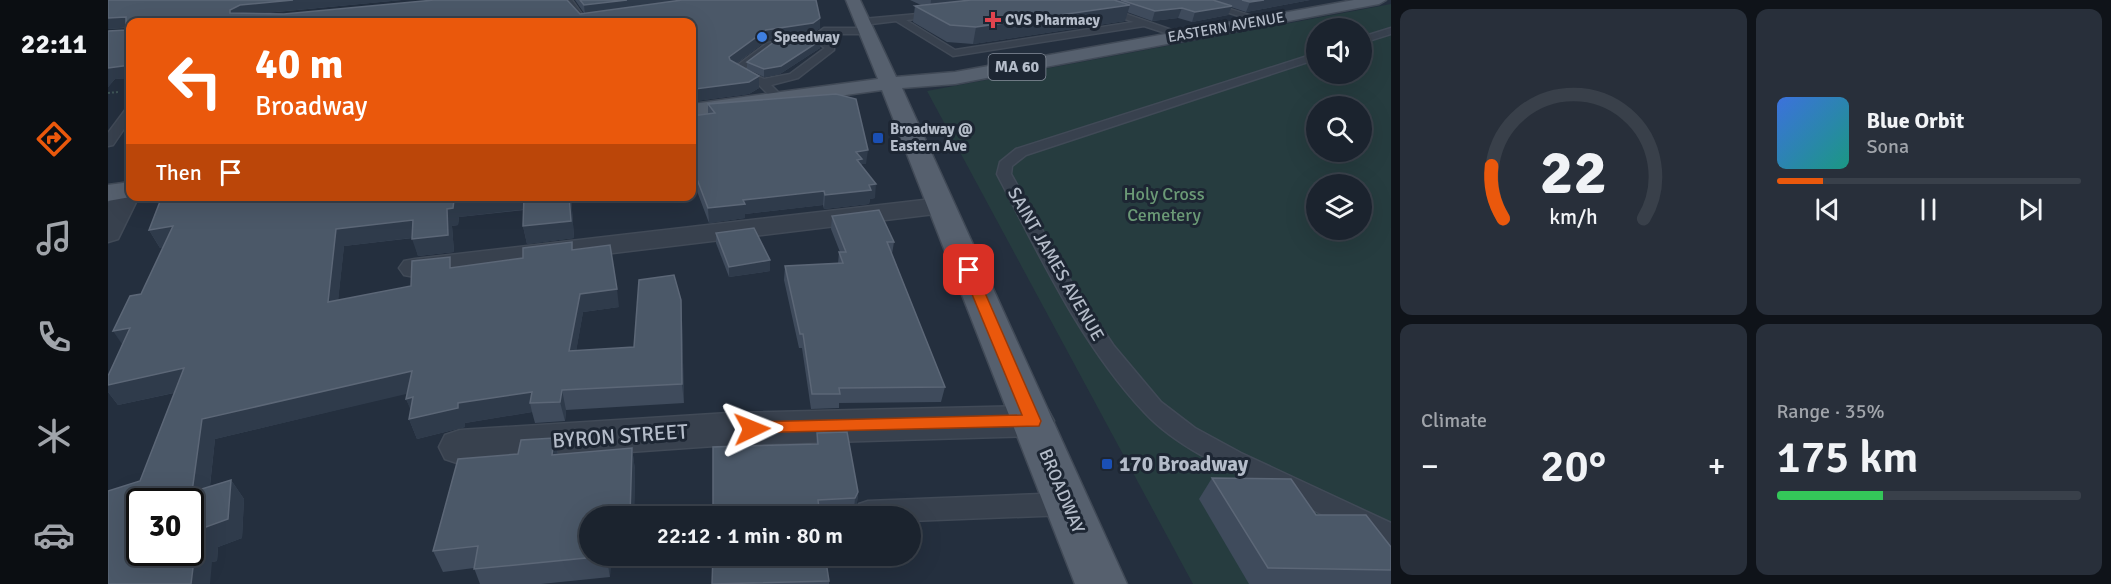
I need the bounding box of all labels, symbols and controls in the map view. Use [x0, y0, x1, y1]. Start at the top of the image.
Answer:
street label: EASTERN AVENUE [1166, 8, 1286, 46]
place label: CVS Pharmacy [1005, 11, 1101, 29]
marker: CVS Pharmacy [986, 13, 1000, 27]
map controls [1306, 18, 1372, 240]
button: sound [1306, 18, 1372, 84]
text: 22:11 [21, 28, 87, 61]
place label: Speedway [774, 28, 840, 46]
marker: Speedway [755, 30, 769, 44]
text: 40 m [255, 39, 344, 90]
icon: left [156, 42, 234, 120]
road number: MA 60 [988, 54, 1046, 80]
text: Broadway [255, 90, 368, 123]
button: search [1306, 96, 1372, 162]
text: Blue Orbit [1867, 107, 1964, 134]
icon: directions [33, 118, 75, 160]
place label: Broadway @ Eastern Ave [890, 120, 973, 155]
marker: Broadway @ Eastern Ave [871, 131, 885, 145]
text: 22 [1540, 134, 1607, 211]
text: Sona [1867, 134, 1909, 159]
icon: arrive [214, 156, 247, 189]
text: Then [156, 159, 202, 186]
button: layers [1306, 174, 1372, 240]
street label: SAINT JAMES AVENUE [1003, 183, 1109, 345]
park label: Holy Cross Cemetery [1123, 183, 1205, 226]
icon: previous [1811, 193, 1844, 226]
icon: pause [1912, 193, 1945, 226]
icon: next [2014, 193, 2047, 226]
text: km/h [1549, 204, 1598, 230]
icon: music [33, 217, 75, 259]
pin [943, 244, 994, 295]
icon: arrive [952, 253, 985, 286]
icon: phone [33, 316, 75, 358]
position arrow [720, 397, 784, 461]
text: Range · 35% [1777, 399, 1885, 424]
text: Climate [1421, 408, 1487, 433]
icon: climate [33, 415, 75, 457]
street label: BYRON STREET [551, 418, 689, 454]
text: 175 km [1777, 430, 1919, 485]
text: 20° [1540, 439, 1606, 494]
street label: BROADWAY [1034, 445, 1090, 537]
text: − [1421, 446, 1439, 487]
text: + [1708, 446, 1725, 487]
place label: 170 Broadway [1119, 451, 1249, 477]
marker: 170 Broadway [1100, 457, 1114, 471]
speed limit sign: 30 [126, 488, 204, 566]
icon: car [33, 514, 75, 556]
text: 22:12 · 1 min · 80 m [657, 522, 843, 549]

